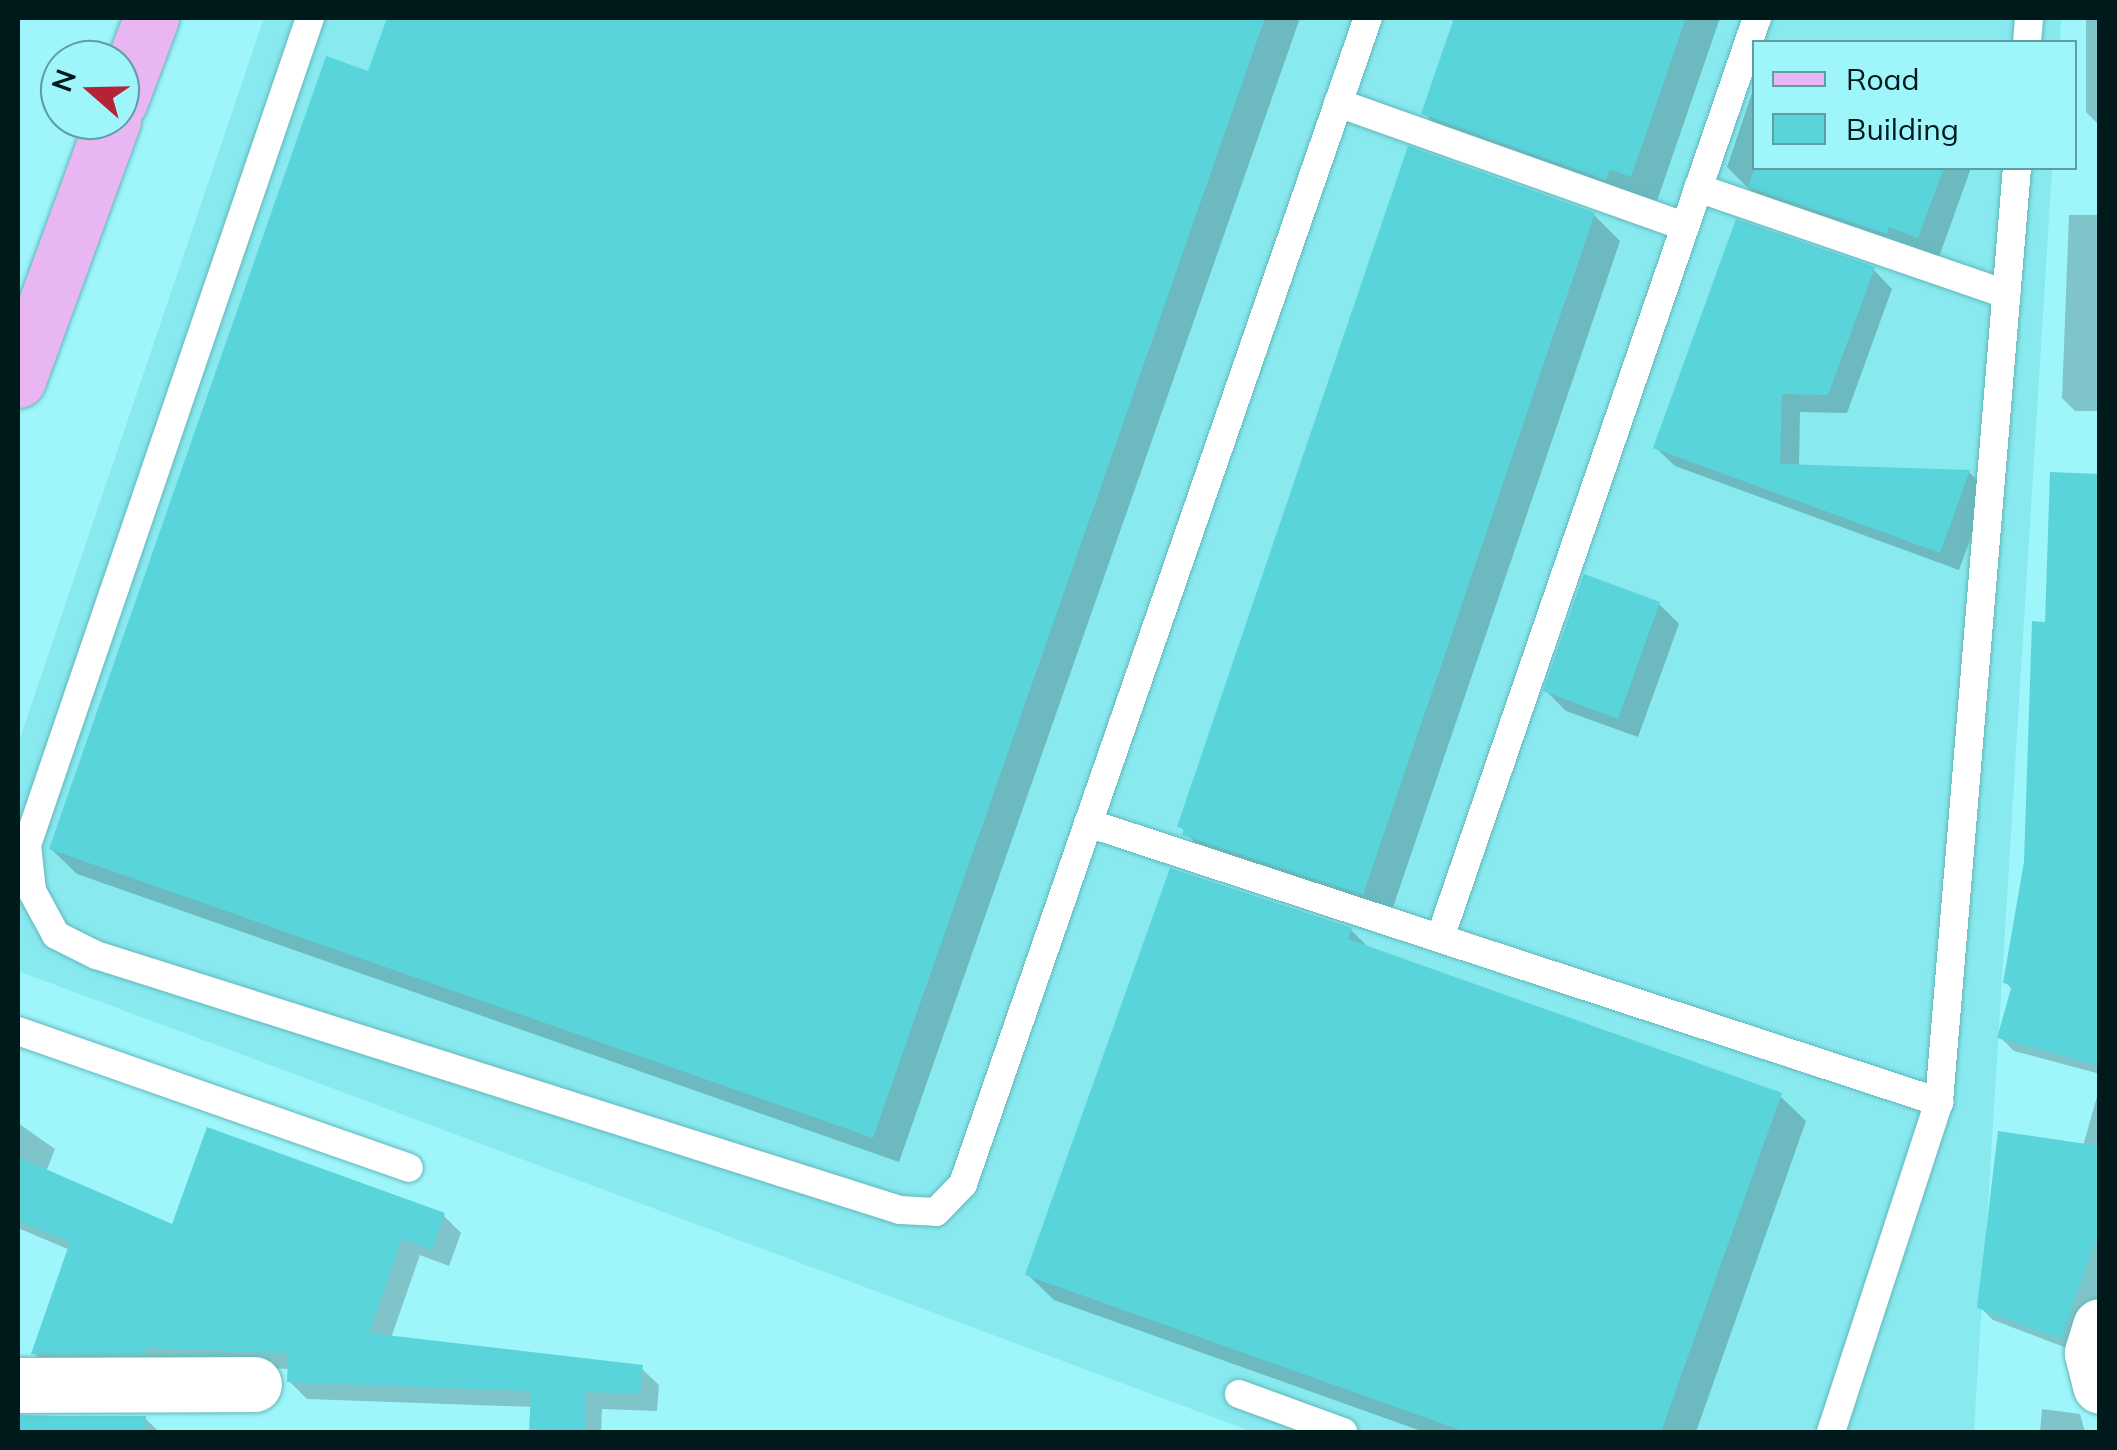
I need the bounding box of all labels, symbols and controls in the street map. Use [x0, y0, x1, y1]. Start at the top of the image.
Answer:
north arrow [40, 40, 140, 140]
legend [1752, 40, 2077, 170]
text: Road [1846, 60, 1920, 98]
text: N [43, 64, 83, 96]
text: Building [1846, 110, 1959, 148]

